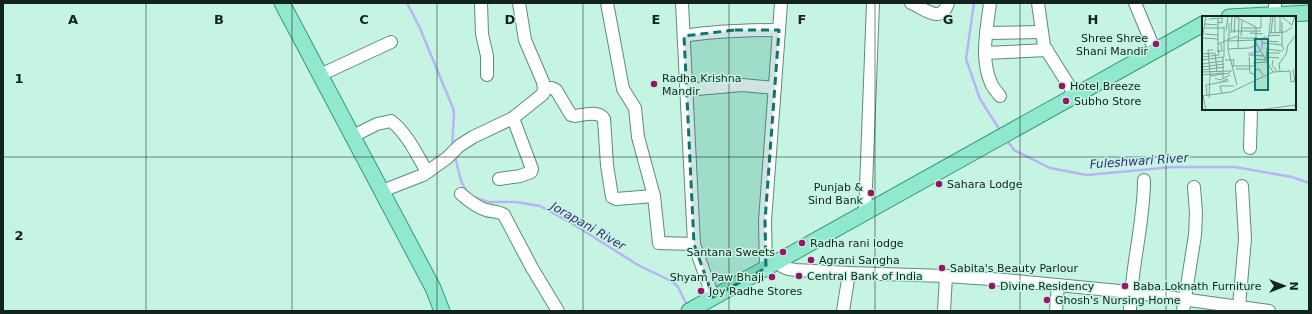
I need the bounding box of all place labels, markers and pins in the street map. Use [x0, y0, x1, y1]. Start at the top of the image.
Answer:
place label: Shree Shree Shani Mandir [1076, 32, 1148, 58]
marker: Shree Shree Shani Mandir [1151, 39, 1161, 49]
place label: Radha Krishna Mandir [662, 72, 742, 98]
marker: Radha Krishna Mandir [649, 79, 659, 89]
place label: Hotel Breeze [1070, 80, 1141, 93]
marker: Hotel Breeze [1057, 81, 1067, 91]
place label: Subho Store [1074, 95, 1141, 108]
marker: Subho Store [1061, 96, 1071, 106]
place label: Sahara Lodge [947, 178, 1023, 191]
marker: Sahara Lodge [934, 179, 944, 189]
place label: Punjab & Sind Bank [808, 181, 864, 207]
marker: Punjab & Sind Bank [866, 188, 876, 198]
place label: Radha rani lodge [810, 237, 904, 250]
marker: Radha rani lodge [797, 238, 807, 248]
place label: Santana Sweets [686, 246, 775, 259]
marker: Santana Sweets [778, 247, 788, 257]
place label: Agrani Sangha [819, 254, 900, 267]
marker: Agrani Sangha [806, 255, 816, 265]
place label: Sabita's Beauty Parlour [950, 262, 1079, 275]
marker: Sabita's Beauty Parlour [937, 263, 947, 273]
place label: Central Bank of India [807, 270, 923, 283]
place label: Shyam Paw Bhaji [670, 271, 764, 284]
marker: Central Bank of India [794, 271, 804, 281]
marker: Shyam Paw Bhaji [767, 272, 777, 282]
place label: Divine Residency [1000, 280, 1095, 293]
place label: Baba Loknath Furniture [1133, 280, 1262, 293]
marker: Divine Residency [987, 281, 997, 291]
marker: Baba Loknath Furniture [1120, 281, 1130, 291]
place label: Joy Radhe Stores [708, 285, 802, 298]
marker: Joy Radhe Stores [696, 286, 706, 296]
place label: Ghosh's Nursing Home [1055, 294, 1181, 307]
marker: Ghosh's Nursing Home [1042, 295, 1052, 305]

